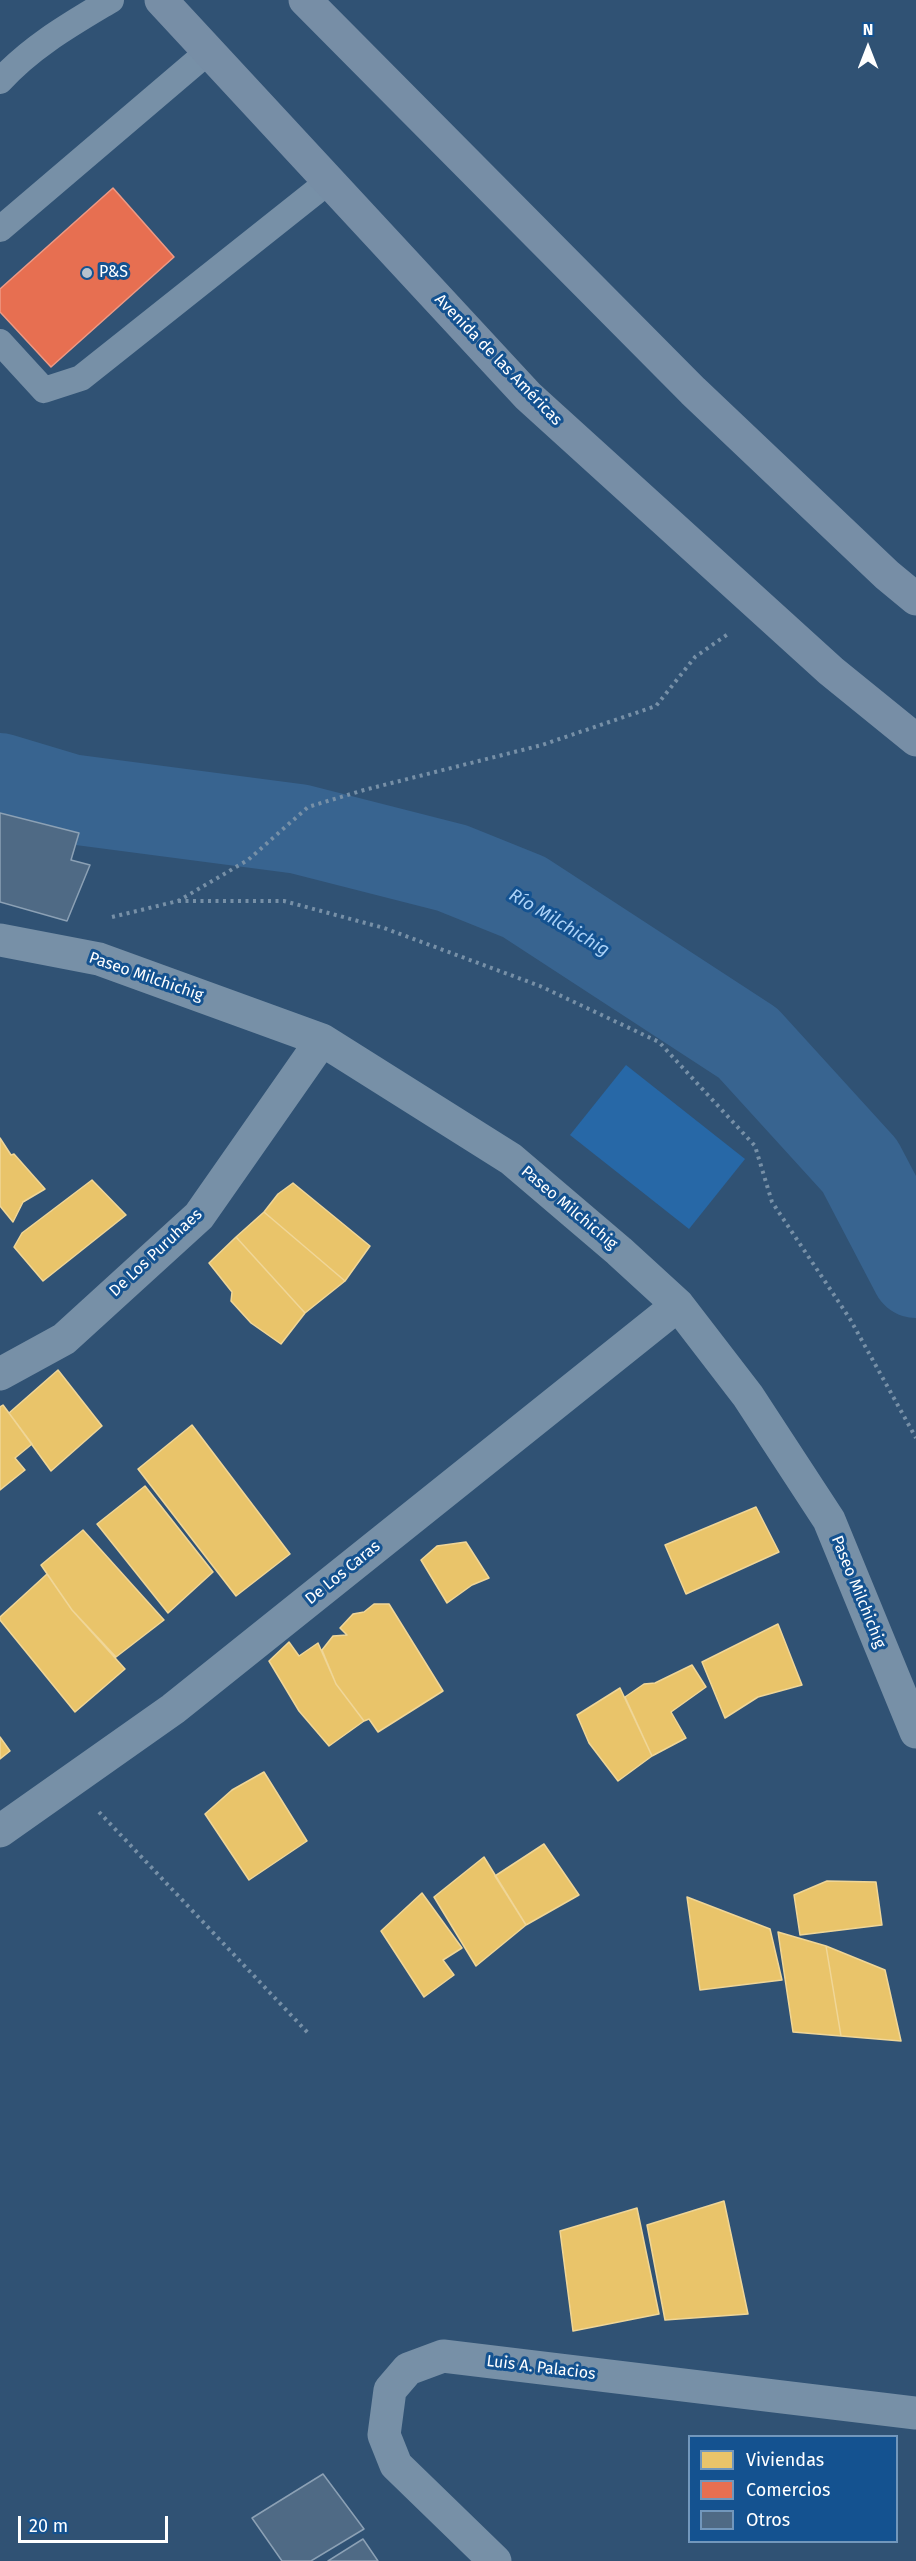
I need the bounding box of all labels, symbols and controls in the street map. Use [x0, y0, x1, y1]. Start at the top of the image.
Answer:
north arrow [838, 18, 898, 78]
text: N [863, 20, 873, 39]
place label: P&S [99, 263, 128, 283]
marker: P&S [80, 266, 94, 280]
street label: Avenida de las Américas [430, 290, 566, 430]
water label: Río Milchichig [505, 885, 613, 961]
street label: Paseo Milchichig [86, 948, 206, 1006]
street label: Paseo Milchichig [517, 1162, 621, 1254]
street label: De Los Puruhaes [106, 1205, 206, 1301]
street label: Paseo Milchichig [827, 1533, 889, 1651]
street label: De Los Caras [302, 1537, 384, 1609]
street label: Luis A. Palacios [485, 2352, 597, 2384]
legend [688, 2435, 898, 2543]
text: Viviendas [746, 2449, 824, 2471]
text: Comercios [746, 2479, 830, 2501]
scale bar [21, 2504, 171, 2542]
text: Otros [746, 2509, 790, 2531]
text: 20 m [29, 2515, 68, 2537]

